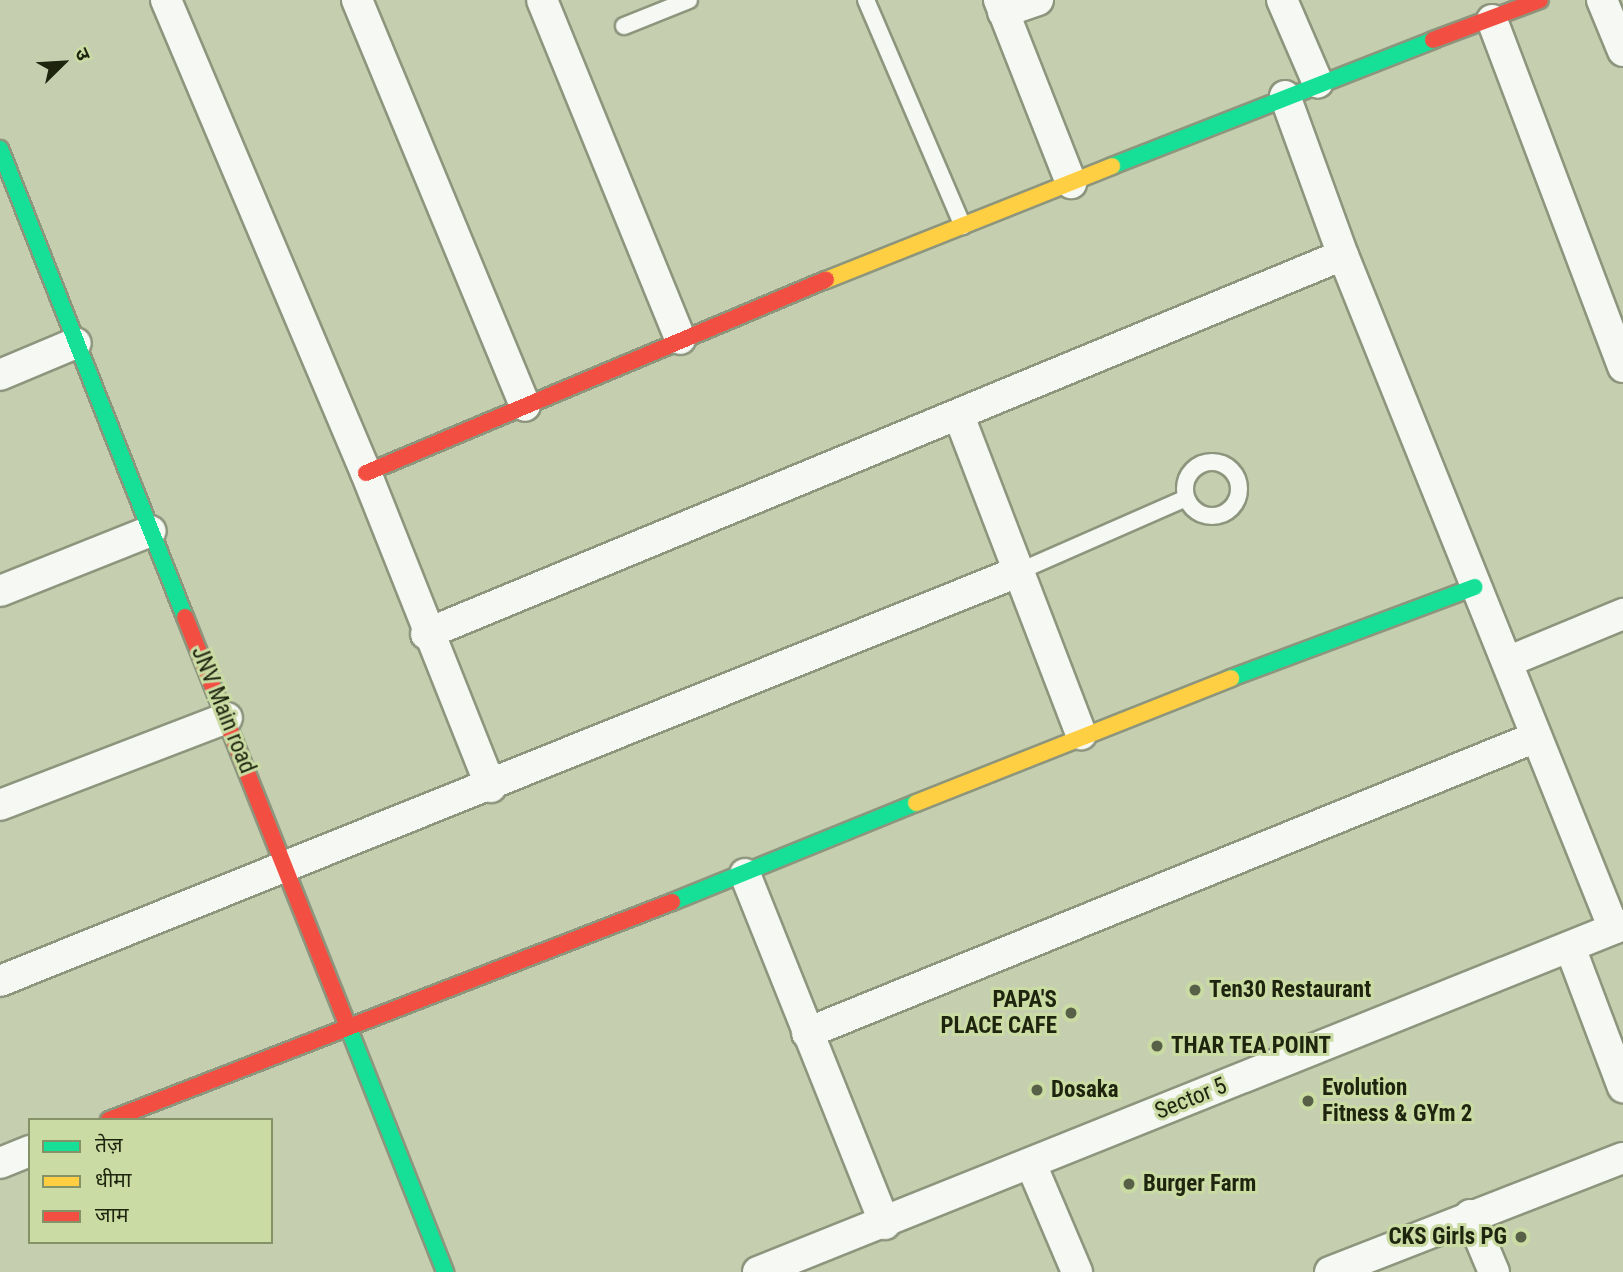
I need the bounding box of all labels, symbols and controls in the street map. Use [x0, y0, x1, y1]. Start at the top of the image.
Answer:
north arrow [28, 28, 98, 98]
text: उ [70, 44, 95, 64]
street label: JNV Main road [185, 643, 261, 777]
place label: Ten30 Restaurant [1209, 976, 1371, 1004]
marker: Ten30 Restaurant [1187, 982, 1203, 998]
place label: PAPA'S PLACE CAFE [940, 986, 1057, 1040]
marker: PAPA'S PLACE CAFE [1063, 1005, 1079, 1021]
place label: THAR TEA POINT [1171, 1032, 1332, 1060]
marker: THAR TEA POINT [1149, 1038, 1165, 1054]
street label: Sector 5 [1151, 1072, 1231, 1126]
place label: Evolution Fitness & GYm 2 [1322, 1074, 1472, 1128]
place label: Dosaka [1051, 1076, 1119, 1104]
marker: Dosaka [1029, 1082, 1045, 1098]
marker: Evolution Fitness & GYm 2 [1300, 1093, 1316, 1109]
legend [28, 1118, 273, 1244]
text: तेज़ [95, 1133, 123, 1157]
text: धीमा [95, 1168, 131, 1192]
place label: Burger Farm [1143, 1170, 1256, 1198]
marker: Burger Farm [1121, 1176, 1137, 1192]
text: जाम [95, 1203, 129, 1227]
place label: CKS Girls PG [1389, 1223, 1507, 1251]
marker: CKS Girls PG [1513, 1229, 1529, 1245]

